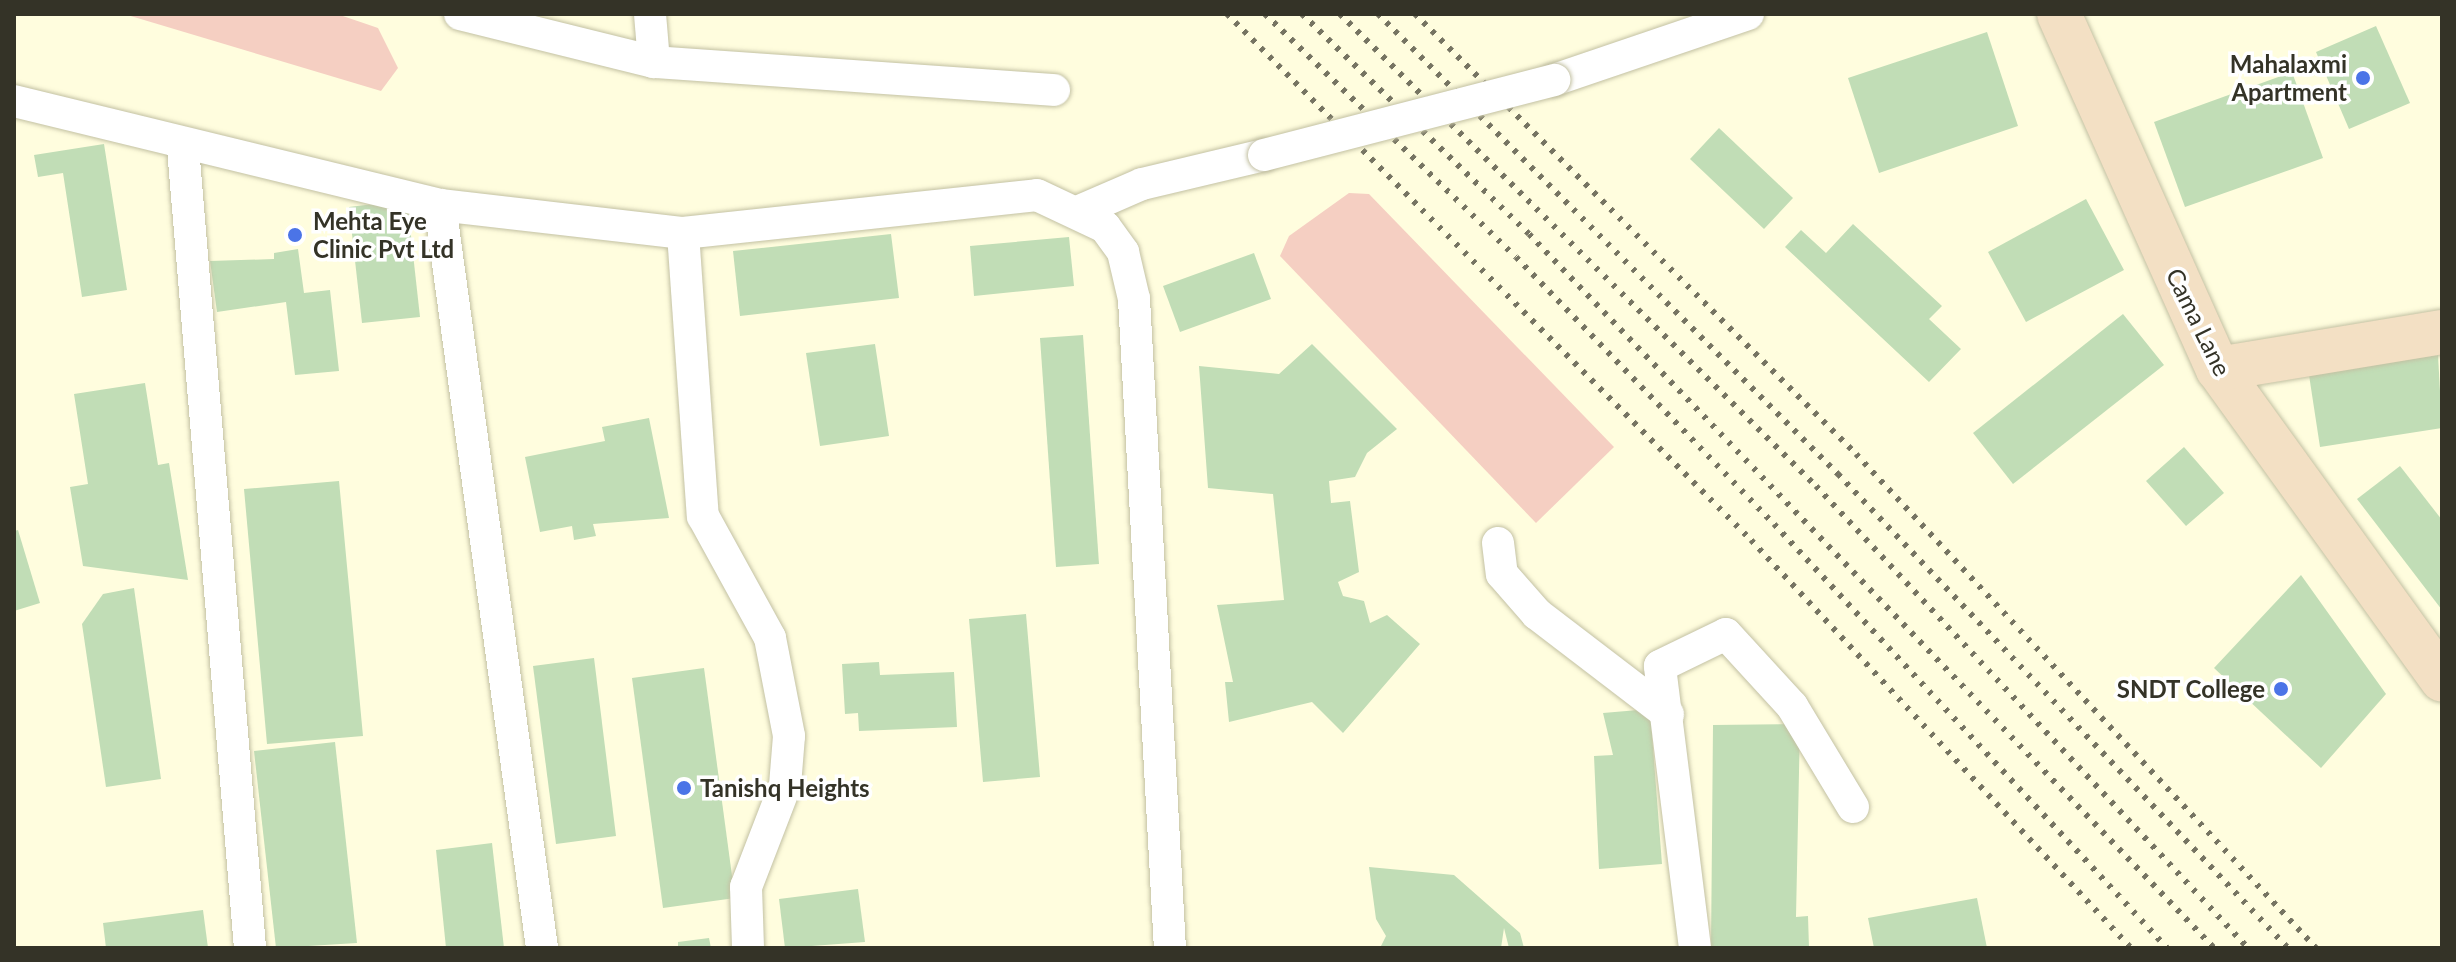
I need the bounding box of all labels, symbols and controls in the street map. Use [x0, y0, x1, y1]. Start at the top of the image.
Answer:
place label: Mahalaxmi Apartment [2230, 50, 2347, 106]
marker: Mahalaxmi Apartment [2354, 69, 2372, 87]
place label: Mehta Eye Clinic Pvt Ltd [313, 207, 454, 263]
marker: Mehta Eye Clinic Pvt Ltd [284, 224, 306, 246]
street label: Cama Lane [2161, 264, 2237, 380]
place label: SNDT College [2116, 675, 2265, 703]
marker: SNDT College [2272, 680, 2290, 698]
place label: Tanishq Heights [700, 774, 870, 802]
marker: Tanishq Heights [675, 779, 693, 797]

